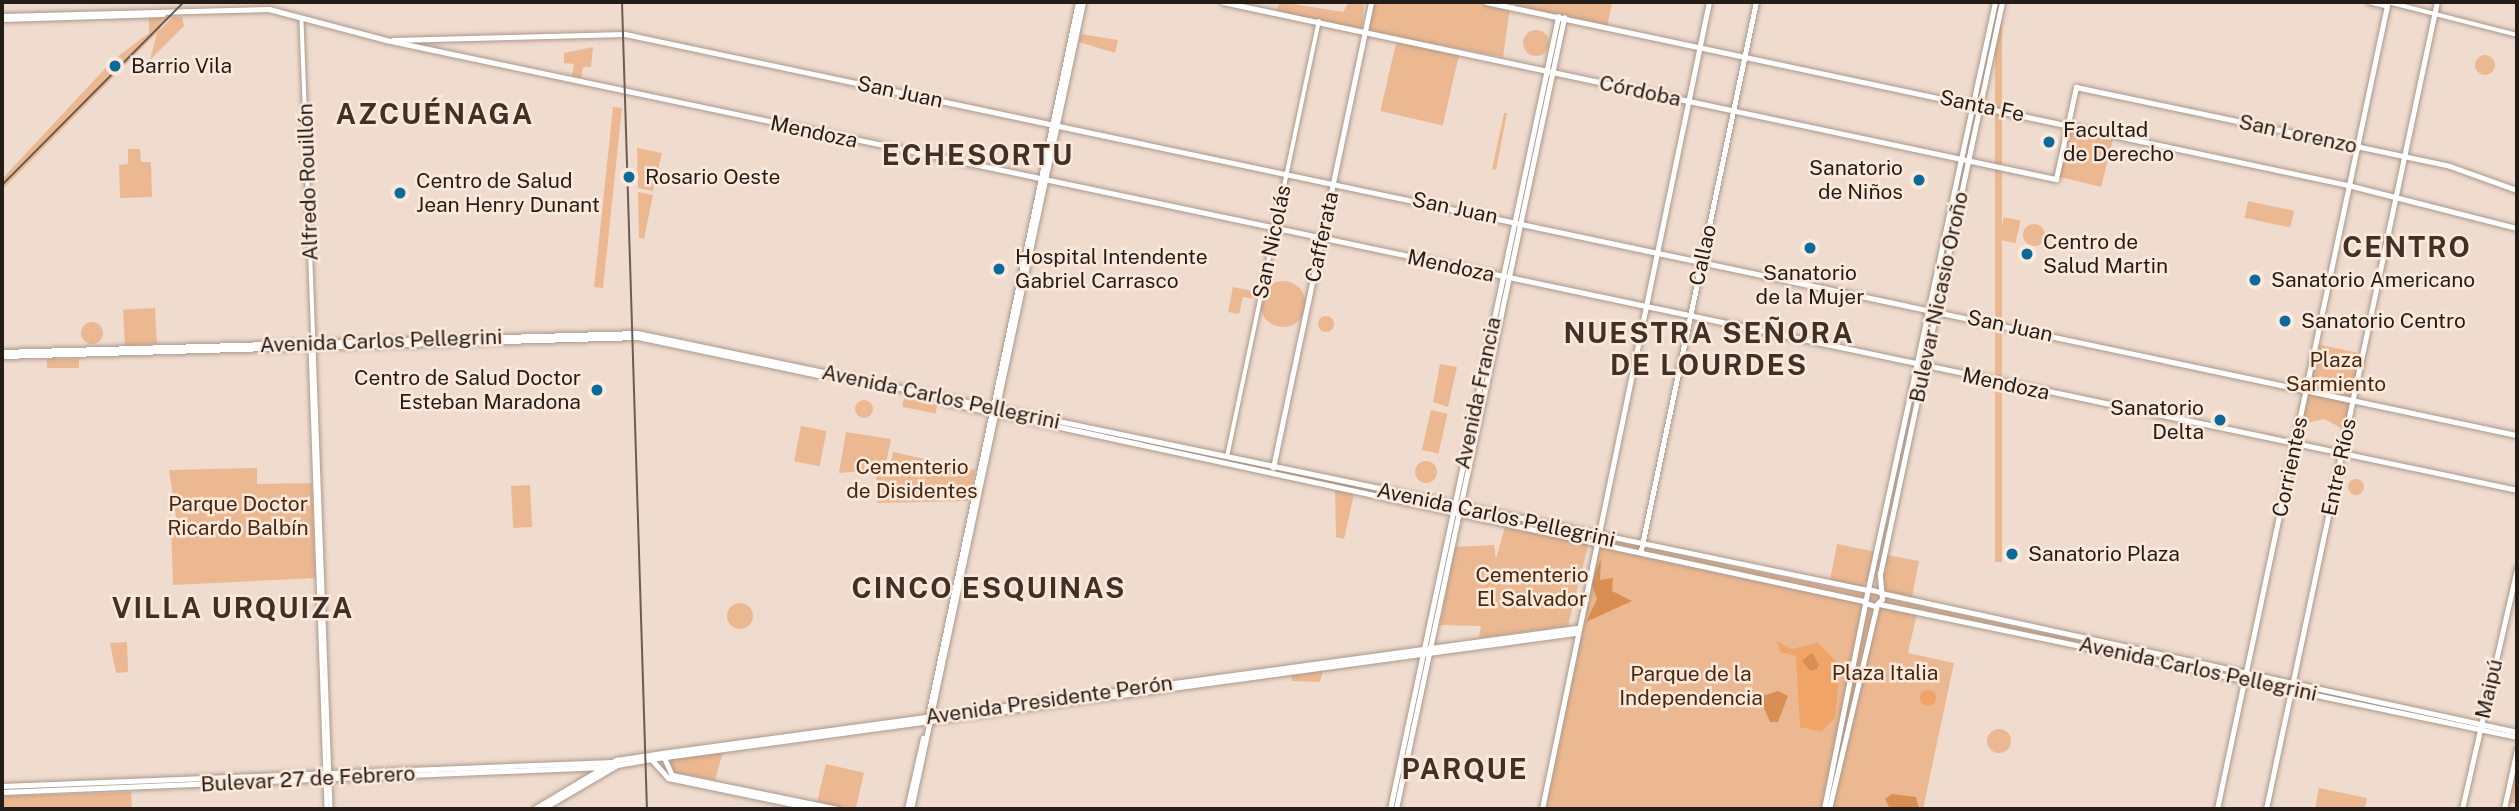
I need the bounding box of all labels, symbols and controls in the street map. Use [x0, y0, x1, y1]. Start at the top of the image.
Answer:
place label: Barrio Vila [131, 53, 233, 79]
marker: Barrio Vila [105, 56, 125, 76]
street label: Córdoba [1597, 70, 1683, 112]
street label: San Juan [855, 71, 945, 113]
street label: Santa Fe [1937, 85, 2027, 127]
district label: AZCUÉNAGA [337, 97, 533, 131]
street label: Alfredo Rouillón [293, 103, 323, 261]
street label: San Lorenzo [2237, 109, 2359, 159]
street label: Mendoza [768, 110, 860, 154]
place label: Facultad de Derecho [2063, 117, 2174, 167]
marker: Facultad de Derecho [2041, 134, 2057, 150]
district label: ECHESORTU [883, 138, 1073, 172]
place label: Sanatorio de Niños [1809, 155, 1903, 205]
place label: Rosario Oeste [645, 164, 781, 190]
marker: Rosario Oeste [619, 167, 639, 187]
place label: Centro de Salud Jean Henry Dunant [416, 168, 600, 218]
marker: Sanatorio de Niños [1909, 170, 1929, 190]
marker: Centro de Salud Jean Henry Dunant [390, 183, 410, 203]
street label: San Nicolás [1248, 183, 1296, 301]
street label: San Juan [1410, 187, 1500, 229]
street label: Cafferata [1300, 189, 1344, 285]
street label: Bulevar Nicasio Oroño [1904, 189, 1974, 405]
street label: Callao [1684, 222, 1722, 288]
place label: Centro de Salud Martin [2043, 229, 2168, 279]
district label: CENTRO [2343, 230, 2471, 264]
marker: Sanatorio de la Mujer [1800, 238, 1820, 258]
place label: Hospital Intendente Gabriel Carrasco [1015, 244, 1208, 294]
street label: Mendoza [1405, 244, 1497, 288]
marker: Centro de Salud Martin [2017, 244, 2037, 264]
marker: Hospital Intendente Gabriel Carrasco [989, 259, 1009, 279]
place label: Sanatorio de la Mujer [1756, 260, 1864, 310]
place label: Sanatorio Americano [2271, 267, 2475, 293]
marker: Sanatorio Americano [2245, 270, 2265, 290]
street label: San Juan [1965, 305, 2055, 347]
place label: Sanatorio Centro [2301, 308, 2466, 334]
marker: Sanatorio Centro [2275, 311, 2295, 331]
street label: Avenida Francia [1450, 315, 1506, 471]
district label: NUESTRA SEÑORA DE LOURDES [1565, 316, 1853, 382]
street label: Avenida Carlos Pellegrini [259, 324, 503, 358]
park label: Plaza Sarmiento [2286, 347, 2386, 397]
street label: Avenida Carlos Pellegrini [820, 359, 1062, 435]
street label: Mendoza [1960, 362, 2052, 406]
place label: Centro de Salud Doctor Esteban Maradona [354, 365, 581, 415]
marker: Centro de Salud Doctor Esteban Maradona [587, 380, 607, 400]
place label: Sanatorio Delta [2110, 395, 2204, 445]
marker: Sanatorio Delta [2210, 410, 2230, 430]
street label: Corrientes [2267, 415, 2313, 519]
street label: Entre Ríos [2316, 416, 2362, 518]
park label: Cementerio de Disidentes [846, 454, 978, 504]
street label: Avenida Carlos Pellegrini [1375, 477, 1617, 553]
park label: Parque Doctor Ricardo Balbín [167, 491, 309, 541]
place label: Sanatorio Plaza [2028, 541, 2180, 567]
marker: Sanatorio Plaza [2002, 544, 2022, 564]
park label: Cementerio El Salvador [1475, 562, 1589, 612]
district label: CINCO ESQUINAS [853, 571, 1125, 605]
district label: VILLA URQUIZA [113, 591, 353, 625]
street label: Avenida Carlos Pellegrini [2077, 631, 2319, 707]
street label: Maipú [2470, 657, 2508, 721]
park label: Plaza Italia [1832, 660, 1938, 686]
park label: Parque de la Independencia [1619, 661, 1763, 711]
street label: Avenida Presidente Perón [924, 670, 1174, 730]
district label: PARQUE [1402, 752, 1528, 786]
street label: Bulevar 27 de Febrero [200, 761, 416, 797]

